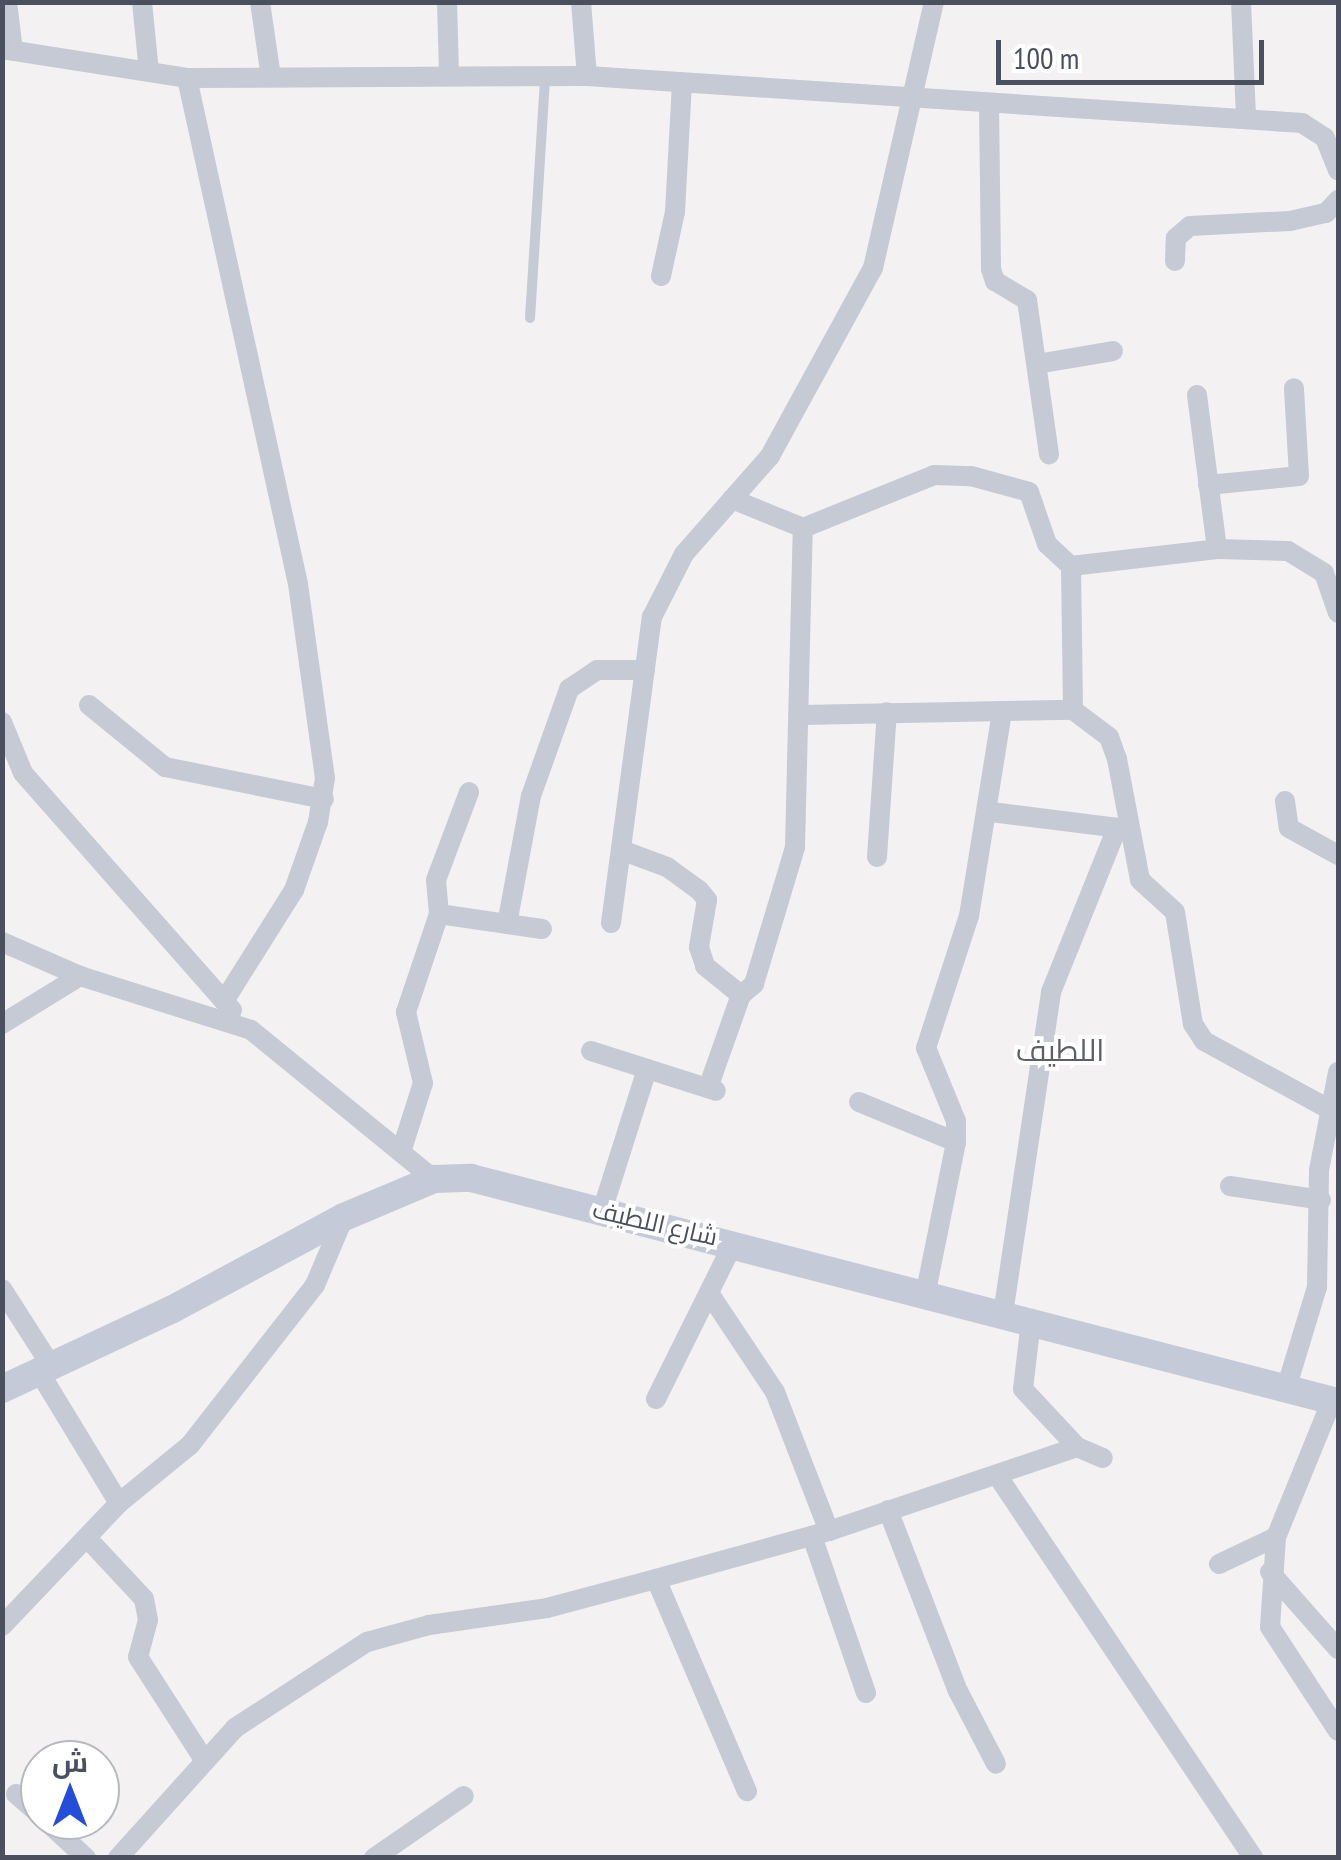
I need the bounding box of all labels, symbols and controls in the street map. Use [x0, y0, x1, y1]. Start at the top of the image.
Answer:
scale bar [1001, 20, 1268, 82]
text: 100 m [1013, 38, 1079, 77]
district label: اللطيف [1016, 1032, 1104, 1068]
street label: شارع اللطيف [590, 1194, 720, 1252]
north arrow [20, 1740, 120, 1840]
text: ش [52, 1743, 88, 1780]

